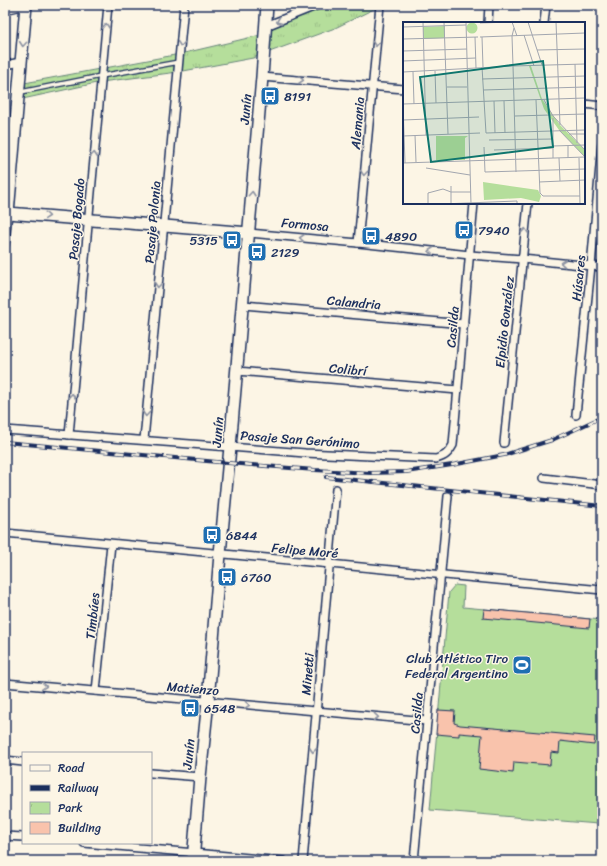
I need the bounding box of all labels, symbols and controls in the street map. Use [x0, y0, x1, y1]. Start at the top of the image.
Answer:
one-way arrow [276, 16, 283, 24]
one-way arrow [101, 22, 110, 29]
inset map [403, 22, 585, 204]
one-way arrow [19, 41, 28, 47]
one-way arrow [176, 41, 185, 47]
one-way arrow [372, 41, 381, 47]
one-way arrow [298, 76, 304, 85]
bus stop icon: 8191 [259, 85, 281, 107]
place label: 8191 [284, 85, 311, 108]
street label: Junín [233, 93, 258, 126]
street label: Alemania [344, 95, 371, 151]
one-way arrow [90, 152, 99, 158]
one-way arrow [360, 170, 369, 176]
street label: Pasaje Bogado [61, 177, 92, 261]
street label: Pasaje Polonia [137, 179, 168, 264]
one-way arrow [248, 191, 257, 197]
one-way arrow [44, 211, 50, 220]
street label: Formosa [280, 211, 330, 238]
bus stop icon: 7940 [453, 219, 475, 241]
place label: 7940 [478, 219, 510, 242]
bus stop icon: 4890 [360, 225, 382, 247]
place label: 4890 [385, 225, 417, 248]
one-way arrow [520, 228, 529, 234]
place label: 5315 [189, 229, 218, 252]
bus stop icon: 5315 [221, 229, 243, 251]
one-way arrow [299, 233, 305, 242]
bus stop icon: 2129 [246, 241, 268, 263]
place label: 2129 [271, 241, 300, 264]
one-way arrow [428, 246, 434, 255]
street label: Húsares [565, 253, 592, 302]
one-way arrow [560, 259, 566, 268]
street label: Elpidio González [488, 274, 521, 369]
one-way arrow [154, 282, 163, 288]
street label: Calandria [326, 289, 382, 316]
street label: Casilda [439, 305, 466, 349]
street label: Colibrí [328, 356, 369, 383]
one-way arrow [68, 393, 77, 399]
one-way arrow [142, 411, 151, 417]
street label: Junín [205, 416, 230, 449]
street label: Pasaje San Gerónimo [239, 424, 361, 455]
bus stop icon: 6844 [201, 524, 223, 546]
place label: 6844 [226, 524, 257, 547]
street label: Felipe Moré [271, 536, 340, 565]
bus stop icon: 6760 [216, 566, 238, 588]
place label: 6760 [241, 566, 271, 589]
street label: Timbúes [79, 591, 106, 640]
place label: Club Atlético Tiro Federal Argentino [405, 647, 509, 685]
street label: Minetti [294, 652, 321, 696]
sports icon: Club Atlético Tiro Federal Argentino [511, 654, 533, 676]
street label: Matienzo [166, 675, 220, 702]
one-way arrow [41, 682, 47, 691]
street label: Casilda [403, 691, 430, 735]
bus stop icon: 6548 [179, 697, 201, 719]
place label: 6548 [204, 697, 235, 720]
one-way arrow [244, 700, 250, 709]
one-way arrow [373, 712, 379, 721]
street label: Junín [175, 738, 202, 772]
one-way arrow [308, 747, 317, 753]
legend [22, 752, 152, 844]
text: Road [58, 757, 85, 779]
text: Railway [58, 777, 99, 799]
text: Park [58, 797, 83, 819]
text: Building [58, 817, 101, 839]

